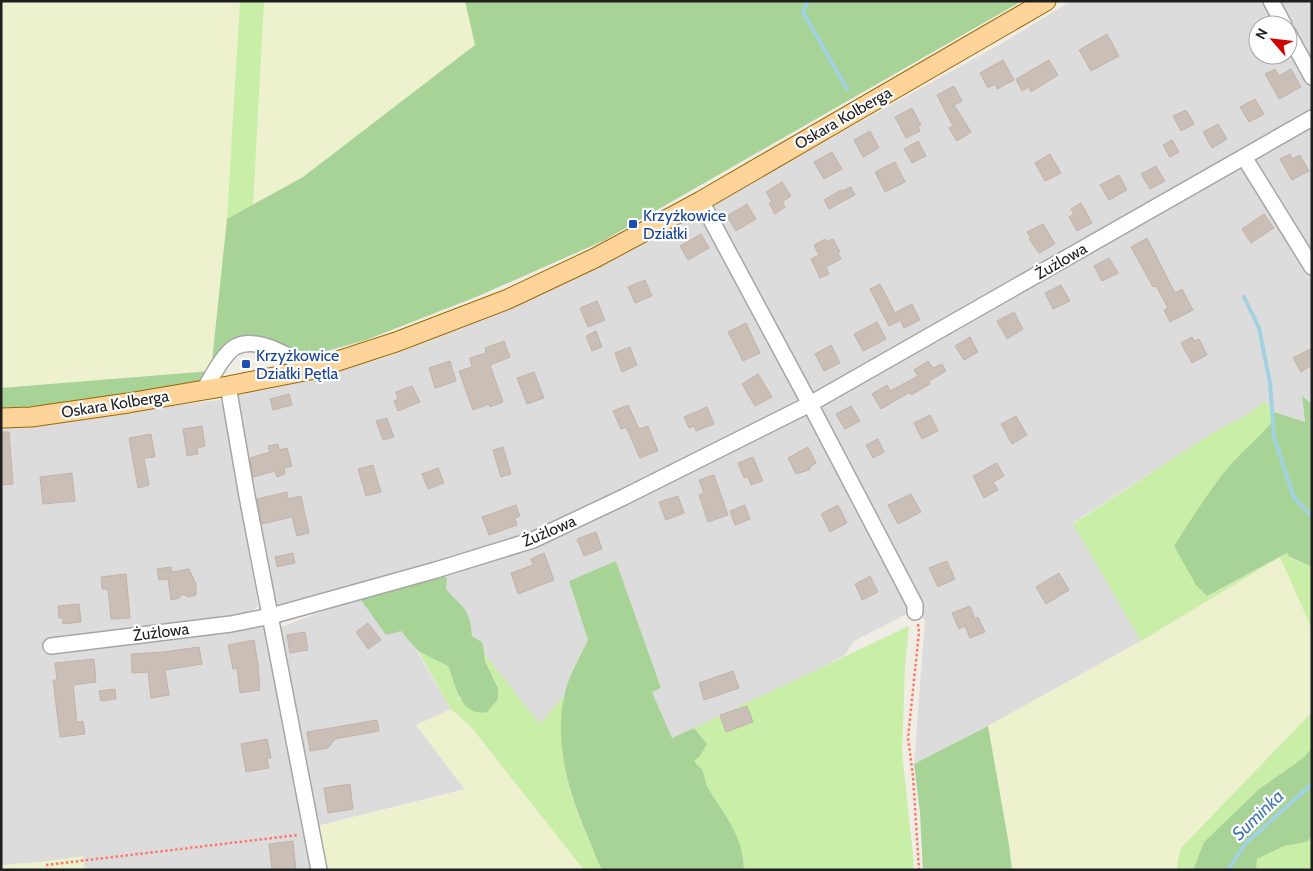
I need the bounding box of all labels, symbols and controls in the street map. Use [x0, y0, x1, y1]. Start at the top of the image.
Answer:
north arrow [1248, 15, 1298, 65]
text: N [1251, 25, 1272, 42]
street label: Oskara Kolberga [791, 82, 895, 153]
place label: Krzyżkowice Działki [643, 206, 726, 243]
marker: Krzyżkowice Działki [627, 218, 639, 230]
street label: Żużlowa [1032, 239, 1090, 283]
place label: Krzyżkowice Działki Pętla [256, 346, 339, 383]
marker: Krzyżkowice Działki Pętla [240, 358, 252, 370]
street label: Oskara Kolberga [60, 386, 170, 422]
street label: Żużlowa [519, 511, 579, 551]
street label: Żużlowa [132, 619, 190, 645]
water label: Suminka [1228, 785, 1288, 845]

